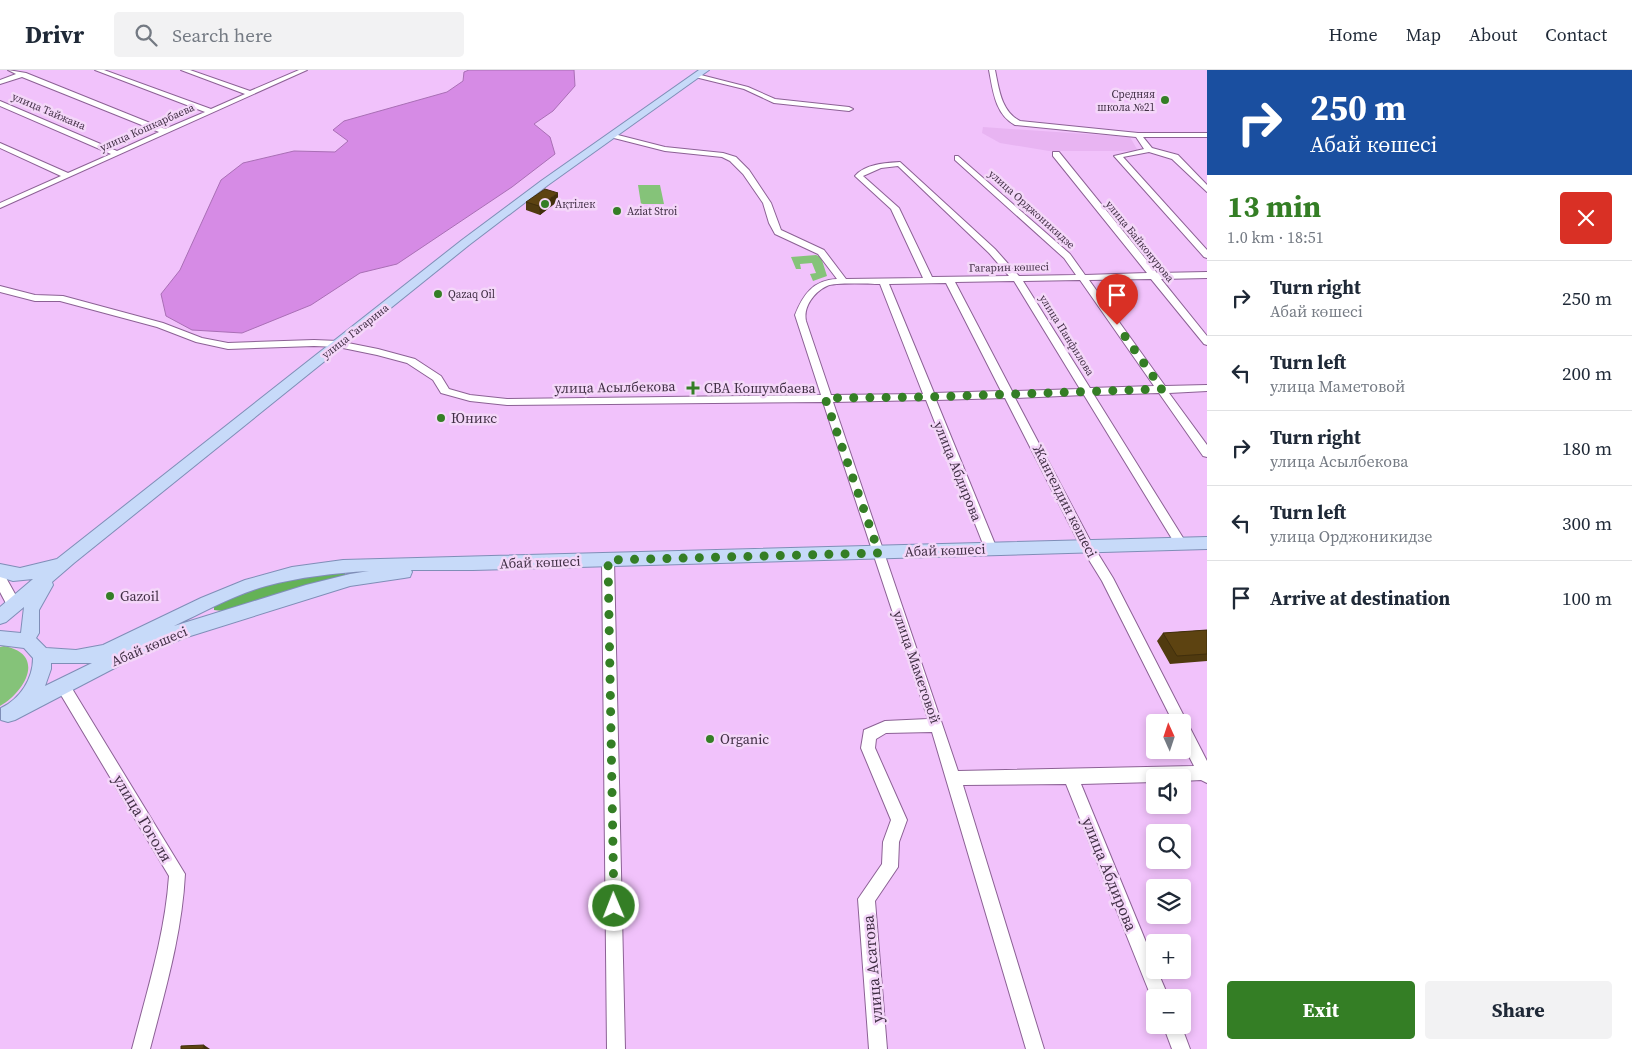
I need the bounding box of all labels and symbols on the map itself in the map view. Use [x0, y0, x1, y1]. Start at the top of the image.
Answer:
place label: Средняя школа №21 [1097, 87, 1155, 115]
street label: улица Тайжана [10, 89, 88, 134]
marker: Средняя школа №21 [1159, 94, 1171, 106]
street label: улица Кошкарбаева [98, 100, 197, 155]
street label: улица Орджоникидзе [985, 166, 1078, 253]
place label: Ақтілек [555, 197, 595, 212]
street label: улица Байконурова [1102, 197, 1177, 286]
marker: Ақтілек [539, 198, 551, 210]
place label: Aziat Stroi [627, 204, 677, 219]
marker: Aziat Stroi [611, 205, 623, 217]
street label: Гагарин көшесі [969, 259, 1049, 276]
pin [1096, 274, 1138, 325]
place label: Qazaq Oil [448, 287, 495, 302]
marker: Qazaq Oil [432, 288, 444, 300]
street label: улица Панфилова [1036, 292, 1098, 379]
street label: улица Гагарина [319, 300, 392, 362]
street label: улица Асылбекова [554, 376, 677, 398]
place label: СВА Кошумбаева [704, 378, 816, 398]
marker: СВА Кошумбаева [686, 381, 700, 395]
place label: Юникс [451, 408, 497, 428]
marker: Юникс [435, 412, 447, 424]
street label: улица Абдирова [929, 418, 987, 525]
street label: Жангелдин көшесі [1028, 441, 1102, 561]
street label: Абай көшесі [904, 539, 986, 561]
street label: Абай көшесі [499, 551, 581, 573]
place label: Gazoil [120, 586, 159, 606]
marker: Gazoil [104, 590, 116, 602]
street label: улица Маметовой [888, 608, 946, 726]
street label: Абай көшесі [108, 621, 190, 671]
north arrow [1146, 714, 1191, 759]
place label: Organic [720, 729, 769, 749]
marker: Organic [704, 733, 716, 745]
street label: улица Гоголя [108, 770, 178, 866]
street label: улица Абдирова [1077, 814, 1143, 935]
position arrow [587, 879, 639, 931]
street label: улица Асатова [856, 913, 888, 1024]

